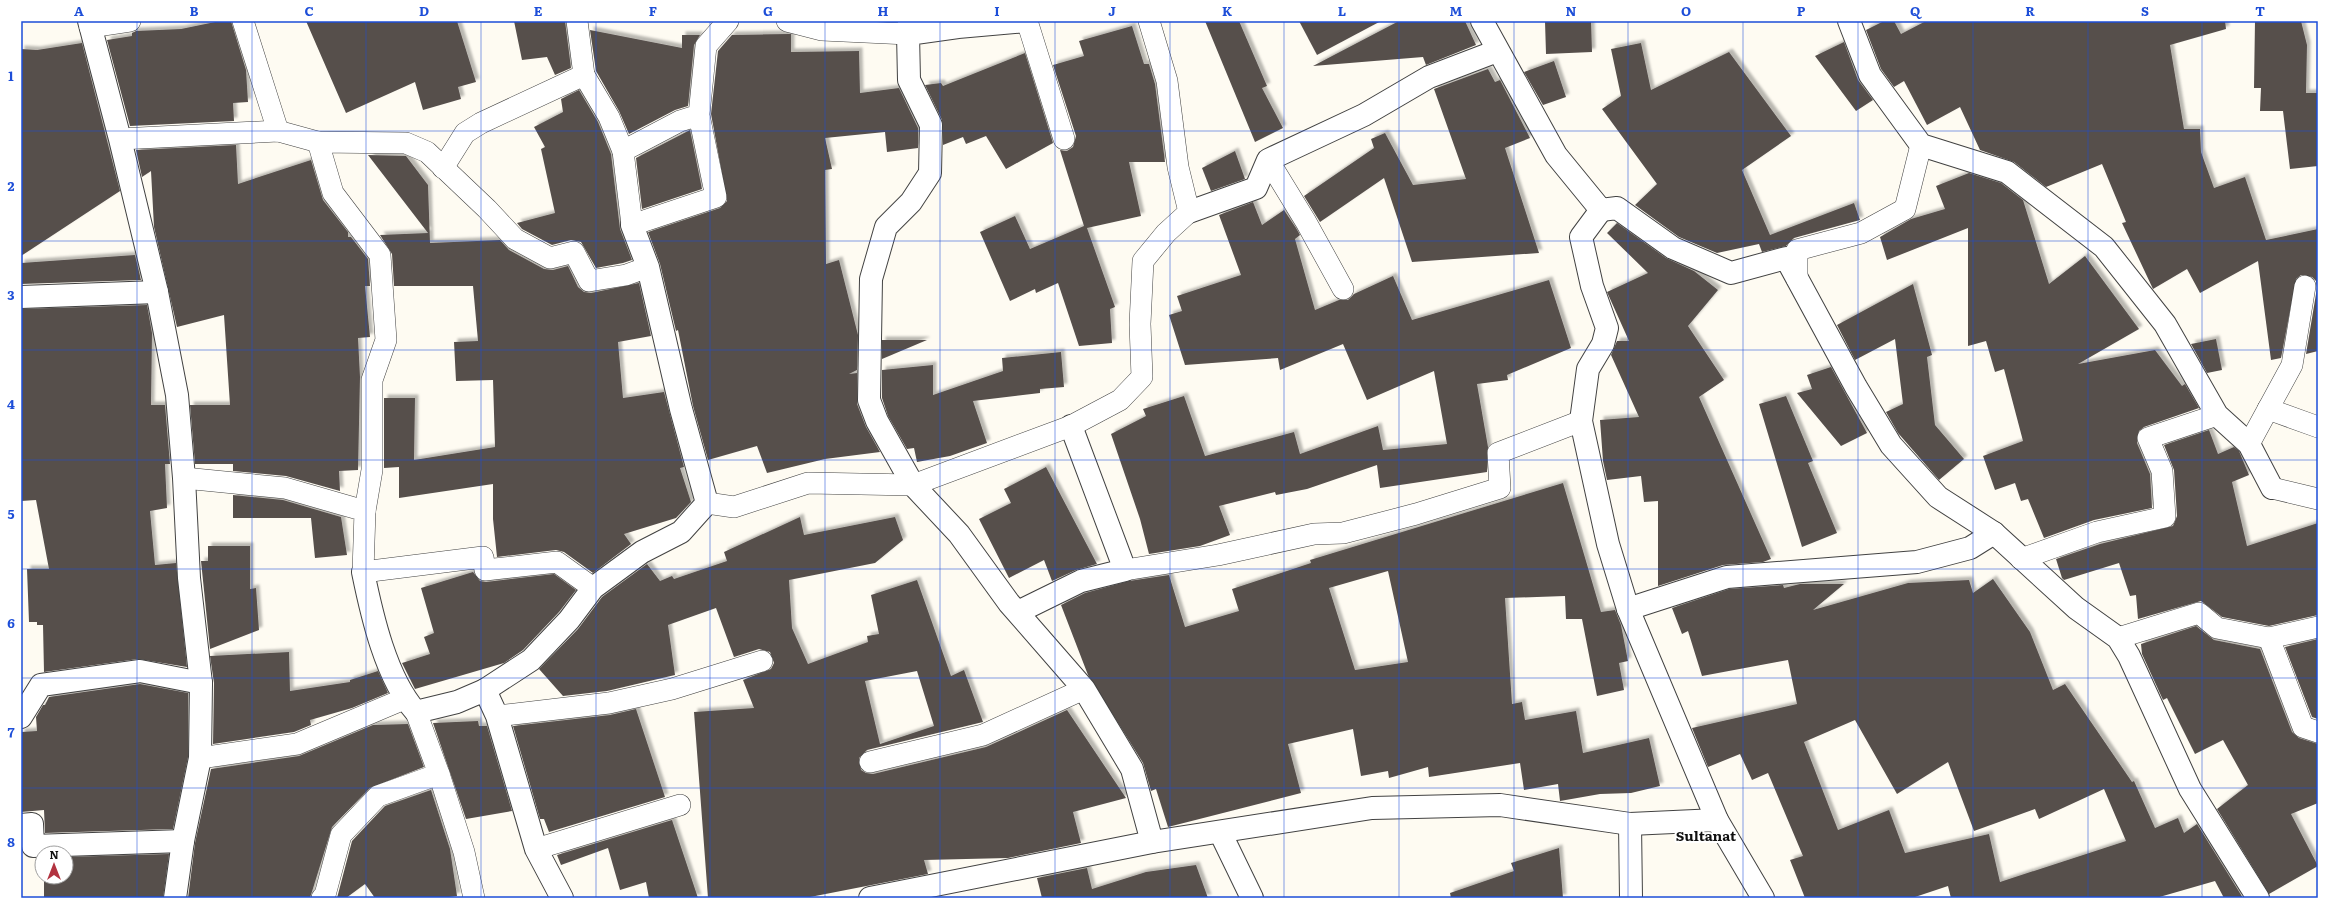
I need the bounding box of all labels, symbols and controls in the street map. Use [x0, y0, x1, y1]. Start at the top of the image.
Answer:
text: A [74, 1, 84, 20]
text: B [190, 1, 199, 20]
text: C [304, 1, 314, 20]
text: D [419, 1, 429, 20]
text: E [534, 1, 543, 20]
text: F [649, 1, 657, 20]
text: G [763, 1, 773, 20]
text: H [878, 1, 889, 20]
text: I [994, 1, 1000, 20]
text: J [1108, 1, 1116, 20]
text: K [1222, 1, 1233, 20]
text: L [1338, 1, 1346, 20]
text: M [1450, 1, 1463, 20]
text: N [1566, 1, 1577, 20]
text: O [1681, 1, 1691, 20]
text: P [1797, 1, 1806, 20]
text: Q [1910, 1, 1922, 20]
text: R [2025, 1, 2035, 20]
text: S [2141, 1, 2149, 20]
text: T [2255, 1, 2265, 20]
text: 1 [8, 66, 14, 85]
text: 2 [8, 176, 15, 195]
text: 3 [7, 285, 15, 304]
text: 4 [7, 394, 15, 413]
text: 5 [7, 504, 15, 523]
text: 6 [7, 613, 15, 632]
text: 7 [7, 722, 15, 741]
district label: Sultanat [1676, 825, 1737, 845]
text: 8 [7, 832, 15, 851]
north arrow [34, 845, 74, 885]
text: N [49, 846, 59, 862]

